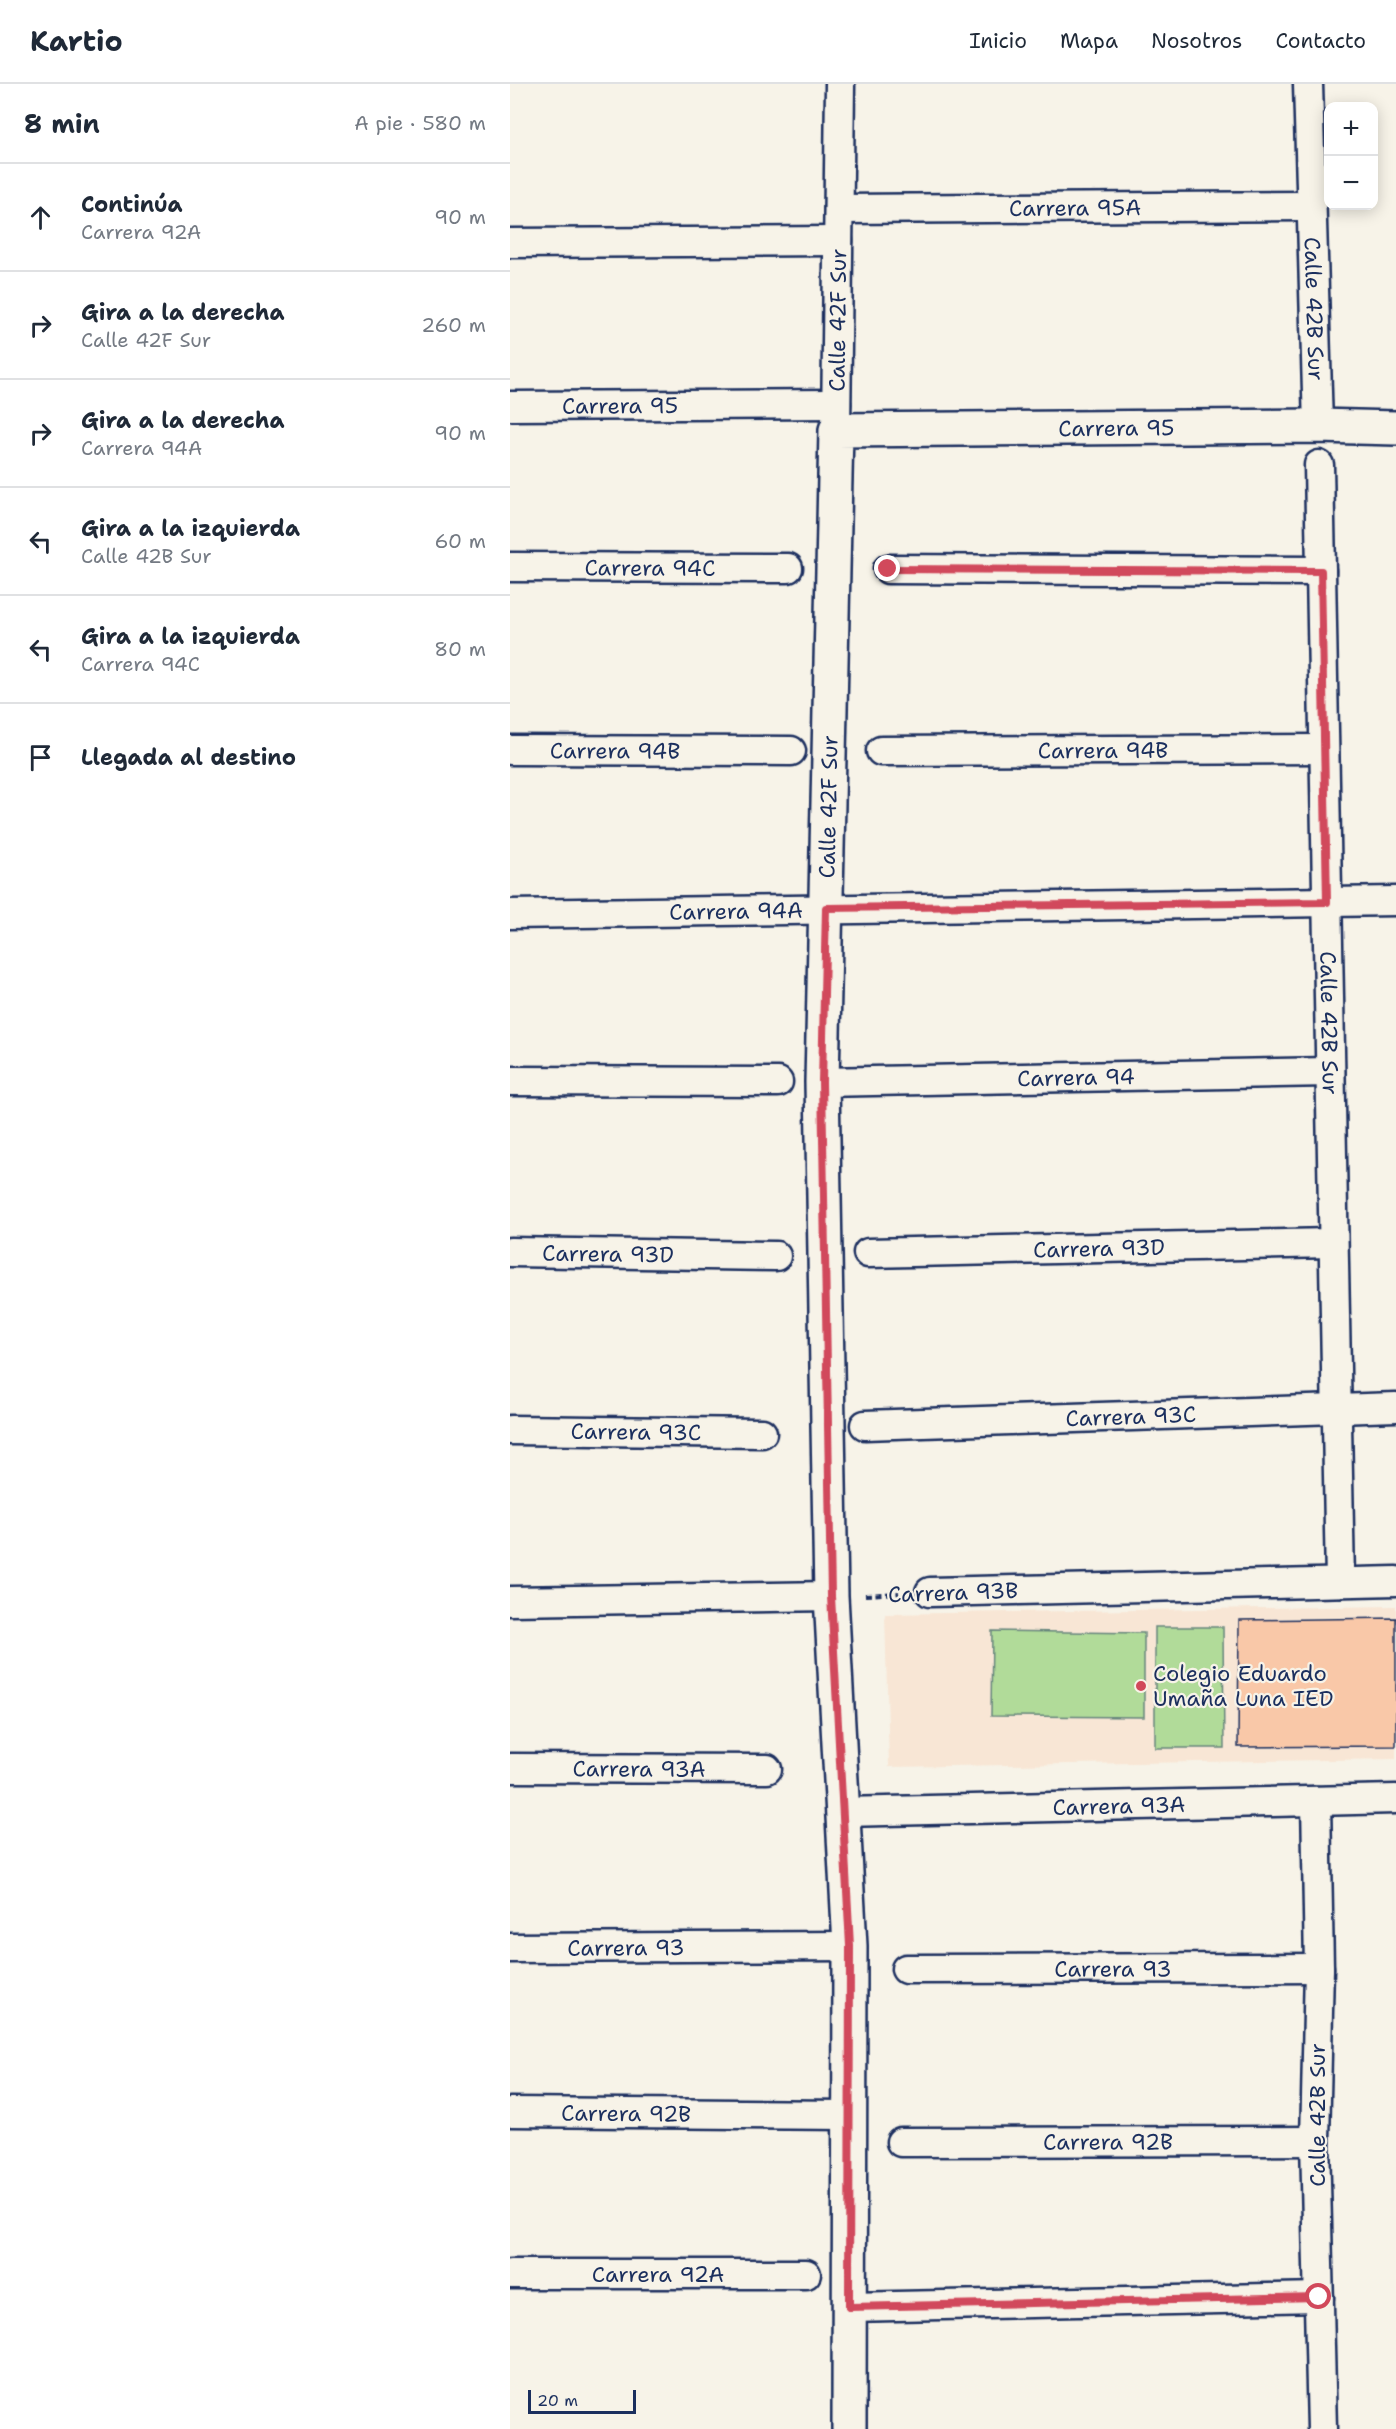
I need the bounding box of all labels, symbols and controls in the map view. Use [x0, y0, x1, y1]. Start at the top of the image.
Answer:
text: Kartio [30, 22, 123, 60]
text: Inicio [969, 27, 1027, 55]
text: Mapa [1060, 27, 1118, 55]
text: Nosotros [1151, 27, 1242, 55]
text: Contacto [1275, 27, 1366, 55]
map controls [1324, 102, 1378, 210]
button: + [1324, 102, 1378, 156]
text: 8 min [24, 106, 100, 141]
text: A pie · 580 m [354, 110, 486, 136]
button: − [1324, 156, 1378, 210]
text: Continúa [81, 190, 183, 219]
street label: Carrera 95A [1009, 193, 1141, 223]
icon: ahead [24, 201, 57, 234]
text: 90 m [434, 204, 486, 230]
text: Carrera 92A [81, 219, 201, 245]
street label: Calle 42B Sur [1297, 237, 1331, 381]
street label: Calle 42F Sur [822, 248, 853, 392]
text: Gira a la derecha [81, 298, 285, 327]
icon: right [24, 309, 57, 342]
text: 260 m [421, 312, 486, 338]
text: Calle 42F Sur [81, 327, 211, 353]
street label: Carrera 95 [562, 391, 678, 421]
text: Gira a la derecha [81, 406, 285, 435]
street label: Carrera 95 [1058, 413, 1175, 443]
icon: right [24, 417, 57, 450]
text: 90 m [434, 420, 486, 446]
text: Carrera 94A [81, 435, 202, 461]
text: Gira a la izquierda [81, 514, 300, 543]
icon: left [24, 525, 57, 558]
text: 60 m [434, 528, 486, 554]
text: Calle 42B Sur [81, 543, 212, 569]
street label: Carrera 94C [584, 553, 716, 583]
route end [874, 555, 900, 581]
text: Gira a la izquierda [81, 622, 300, 651]
icon: left [24, 633, 57, 666]
text: 80 m [434, 636, 486, 662]
text: Carrera 94C [81, 651, 200, 677]
street label: Calle 42F Sur [812, 735, 844, 879]
street label: Carrera 94B [550, 736, 680, 766]
street label: Carrera 94B [1038, 736, 1168, 765]
icon: arrive [24, 741, 57, 774]
text: Llegada al destino [81, 743, 296, 772]
street label: Carrera 94A [669, 896, 803, 927]
street label: Calle 42B Sur [1313, 951, 1345, 1095]
street label: Carrera 94 [1017, 1062, 1135, 1093]
street label: Carrera 93D [1033, 1233, 1165, 1264]
street label: Carrera 93D [542, 1238, 674, 1269]
street label: Carrera 93C [1065, 1400, 1197, 1433]
street label: Carrera 93C [570, 1417, 702, 1447]
street label: Carrera 93B [887, 1576, 1019, 1609]
place label: Colegio Eduardo Umaña Luna IED [1153, 1659, 1333, 1713]
marker: Colegio Eduardo Umaña Luna IED [1134, 1679, 1148, 1693]
street label: Carrera 93A [572, 1754, 706, 1784]
street label: Carrera 93A [1052, 1790, 1186, 1822]
street label: Carrera 93 [567, 1933, 685, 1963]
street label: Carrera 93 [1054, 1954, 1172, 1984]
street label: Calle 42B Sur [1303, 2043, 1332, 2187]
street label: Carrera 92B [561, 2098, 691, 2129]
street label: Carrera 92B [1043, 2127, 1173, 2157]
street label: Carrera 92A [592, 2260, 724, 2289]
route start [1305, 2283, 1331, 2309]
scale bar [528, 2387, 636, 2414]
text: 20 m [537, 2390, 578, 2411]

